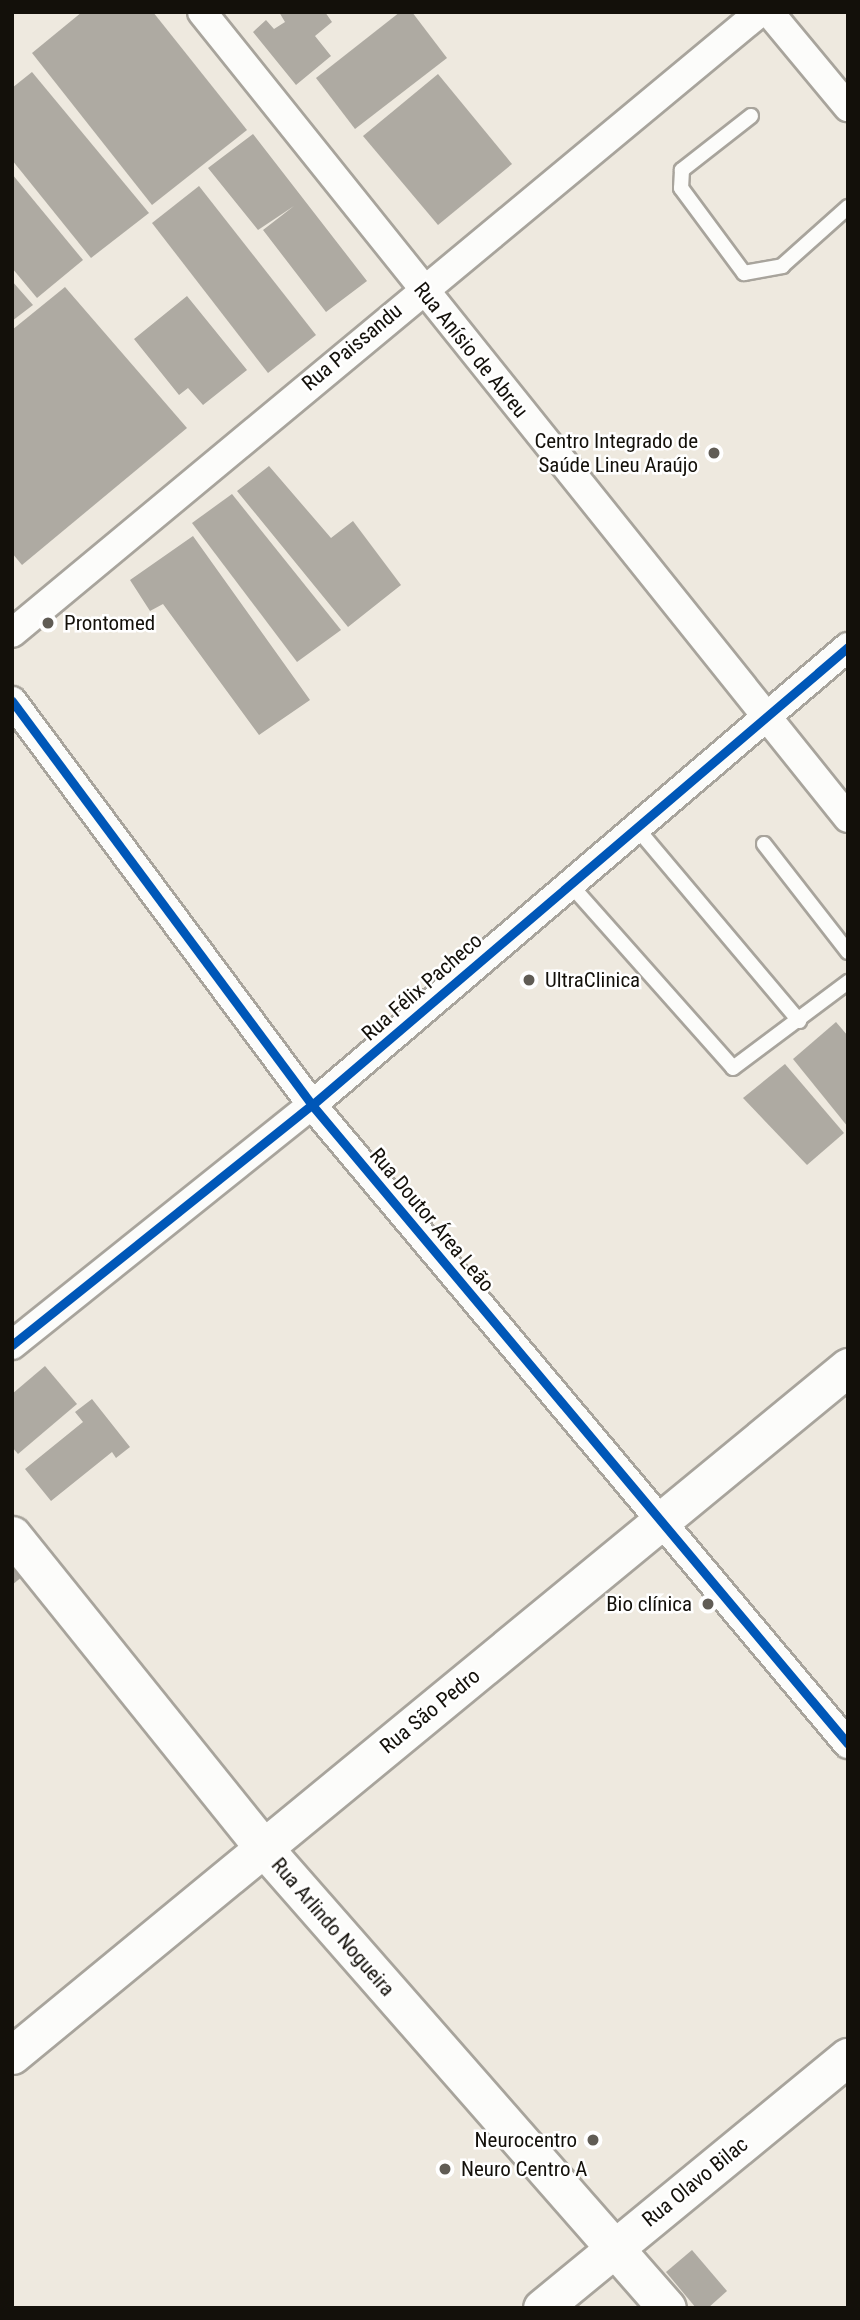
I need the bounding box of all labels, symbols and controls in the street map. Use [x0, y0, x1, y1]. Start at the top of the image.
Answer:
street label: Rua Anísio de Abreu [409, 277, 533, 423]
street label: Rua Paissandu [297, 298, 407, 396]
place label: Centro Integrado de Saúde Lineu Araújo [534, 428, 698, 478]
marker: Centro Integrado de Saúde Lineu Araújo [704, 443, 724, 463]
place label: Prontomed [64, 610, 155, 636]
marker: Prontomed [38, 613, 58, 633]
street label: Rua Félix Pacheco [357, 928, 487, 1046]
place label: UltraClinica [545, 967, 640, 993]
marker: UltraClinica [519, 970, 539, 990]
street label: Rua Doutor Área Leão [364, 1143, 500, 1297]
place label: Bio clínica [606, 1591, 692, 1617]
marker: Bio clínica [698, 1594, 718, 1614]
street label: Rua São Pedro [375, 1663, 485, 1759]
street label: Rua Arlindo Nogueira [266, 1853, 400, 2001]
place label: Neurocentro [475, 2127, 577, 2153]
marker: Neurocentro [583, 2130, 603, 2150]
street label: Rua Olavo Bilac [637, 2132, 753, 2232]
place label: Neuro Centro A [461, 2156, 587, 2182]
marker: Neuro Centro A [435, 2159, 455, 2179]

